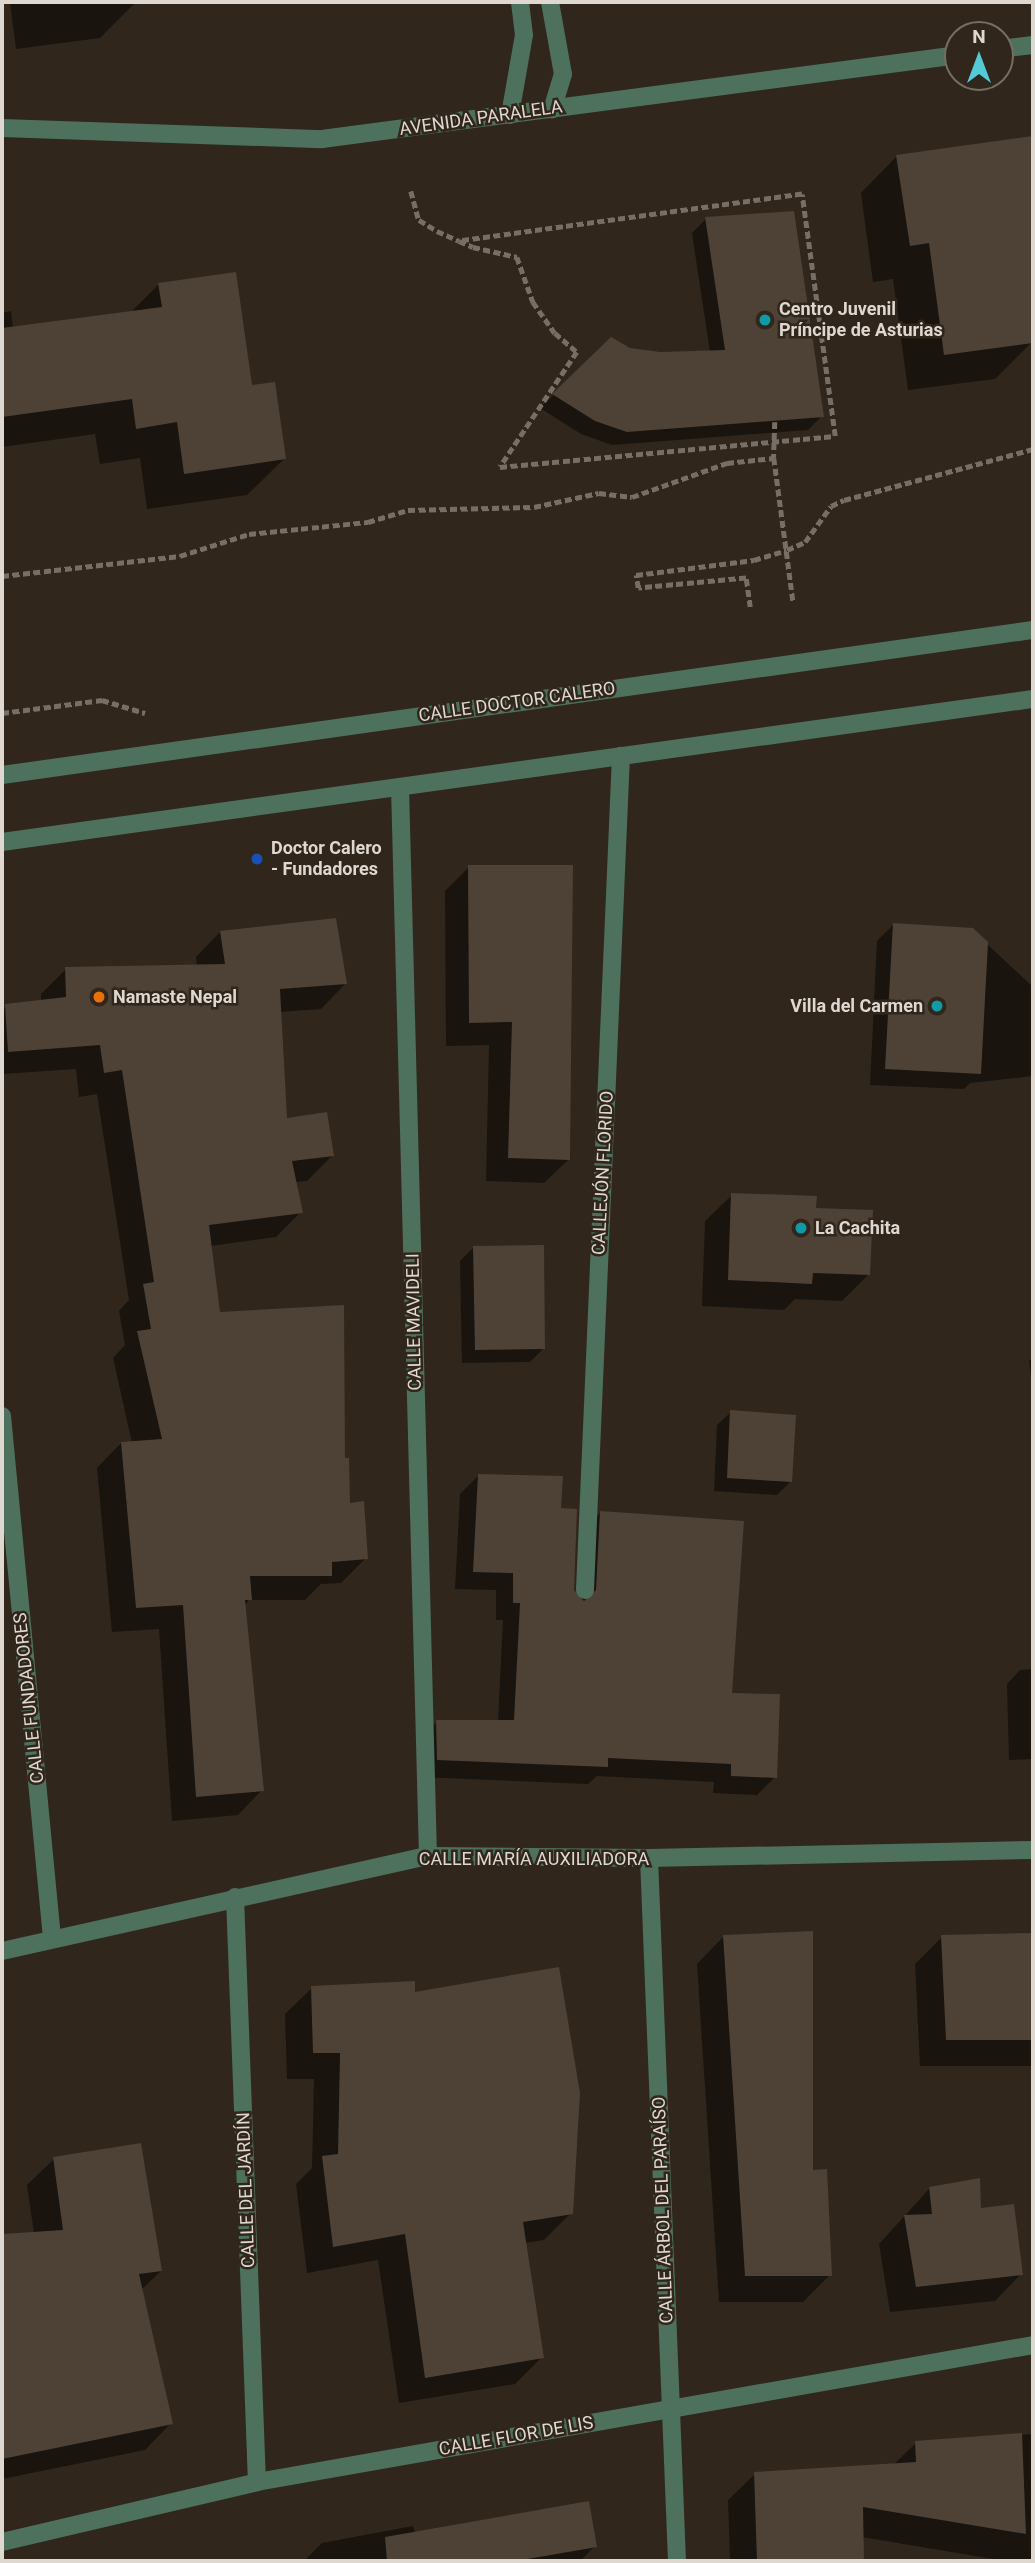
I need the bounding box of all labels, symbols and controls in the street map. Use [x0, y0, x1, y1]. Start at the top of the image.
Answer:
north arrow [944, 21, 1014, 91]
text: N [972, 25, 986, 48]
street label: AVENIDA PARALELA [398, 96, 564, 140]
place label: Centro Juvenil Príncipe de Asturias [779, 299, 943, 342]
marker: Centro Juvenil Príncipe de Asturias [757, 312, 773, 328]
street label: CALLE DOCTOR CALERO [417, 677, 617, 727]
place label: Doctor Calero - Fundadores [271, 838, 382, 880]
marker: Doctor Calero - Fundadores [249, 851, 265, 867]
place label: Namaste Nepal [113, 986, 237, 1008]
marker: Namaste Nepal [91, 989, 107, 1005]
place label: Villa del Carmen [790, 995, 923, 1017]
marker: Villa del Carmen [929, 998, 945, 1014]
street label: CALLEJÓN FLORIDO [588, 1090, 618, 1256]
place label: La Cachita [815, 1217, 900, 1239]
marker: La Cachita [793, 1220, 809, 1236]
street label: CALLE MAVIDELI [402, 1253, 426, 1391]
street label: CALLE FUNDADORES [9, 1612, 49, 1784]
street label: CALLE MARÍA AUXILIADORA [419, 1848, 649, 1870]
street label: CALLE ÁRBOL DEL PARAÍSO [648, 2096, 678, 2324]
street label: CALLE DEL JARDÍN [232, 2112, 260, 2268]
street label: CALLE FLOR DE LIS [437, 2412, 595, 2460]

